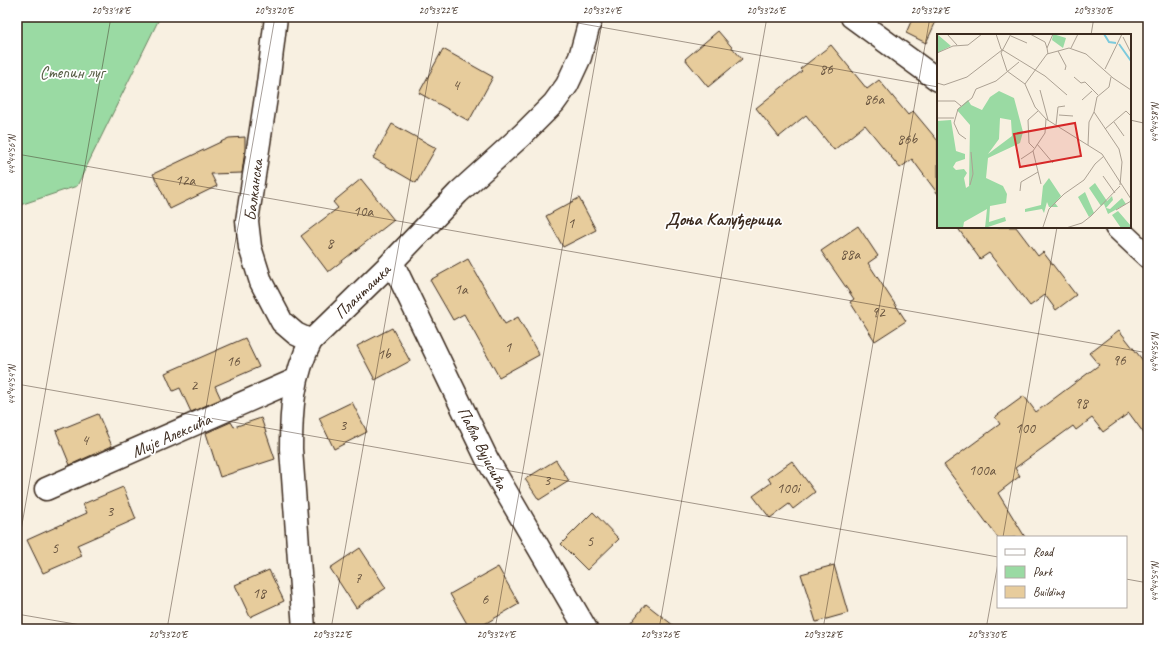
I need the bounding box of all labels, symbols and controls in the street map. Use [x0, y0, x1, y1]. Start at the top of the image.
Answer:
text: 20°33'18"E [92, 4, 132, 17]
text: 20°33'20"E [255, 4, 295, 17]
text: 20°33'22"E [419, 4, 459, 17]
text: 20°33'24"E [583, 4, 623, 17]
text: 20°33'26"E [747, 4, 787, 17]
text: 20°33'28"E [911, 4, 951, 17]
text: 20°33'30"E [1074, 4, 1114, 17]
inset map [937, 34, 1131, 228]
house number: 86 [819, 60, 834, 79]
park label: Степин луг [40, 62, 107, 83]
house number: 4 [453, 76, 461, 95]
house number: 86a [864, 90, 885, 109]
text: 44°44'58"N [1148, 101, 1161, 143]
house number: 86b [897, 130, 918, 149]
text: 44°44'56"N [5, 133, 18, 175]
street label: Балканска [239, 156, 268, 222]
house number: 12a [175, 171, 196, 190]
house number: 10a [353, 202, 374, 221]
district label: Доња Калуђерица [665, 208, 783, 230]
house number: 1 [568, 214, 576, 233]
house number: 8 [327, 234, 335, 253]
house number: 88a [840, 245, 861, 264]
street label: Планташка [330, 258, 396, 323]
house number: 1a [454, 280, 469, 299]
house number: 92 [871, 303, 886, 322]
text: 44°44'56"N [1148, 331, 1161, 373]
house number: 1 [505, 338, 513, 357]
house number: 1b [377, 345, 392, 364]
house number: 96 [1112, 351, 1127, 370]
house number: 16 [226, 352, 241, 371]
text: 44°44'54"N [5, 363, 18, 405]
house number: 2 [191, 376, 199, 395]
house number: 98 [1074, 394, 1089, 413]
street label: Павла Вујисића [453, 403, 513, 495]
street label: Мије Алексића [128, 408, 216, 462]
house number: 3 [340, 416, 348, 435]
house number: 100 [1015, 419, 1036, 438]
house number: 4 [82, 431, 90, 450]
house number: 100a [969, 461, 997, 480]
house number: 3 [544, 471, 552, 490]
house number: 100i [776, 479, 802, 498]
house number: 3 [107, 502, 115, 521]
house number: 5 [587, 532, 595, 551]
legend [997, 536, 1127, 608]
house number: 5 [52, 539, 60, 558]
text: Road [1033, 544, 1055, 560]
text: 44°44'54"N [1148, 560, 1161, 602]
text: Park [1033, 564, 1054, 580]
house number: 7 [355, 569, 363, 588]
house number: 18 [252, 584, 267, 603]
text: Building [1033, 584, 1065, 600]
house number: 6 [482, 590, 490, 609]
text: 20°33'20"E [149, 628, 189, 641]
text: 20°33'22"E [313, 628, 353, 641]
text: 20°33'24"E [477, 628, 517, 641]
text: 20°33'26"E [641, 628, 681, 641]
text: 20°33'28"E [804, 628, 844, 641]
text: 20°33'30"E [968, 628, 1008, 641]

